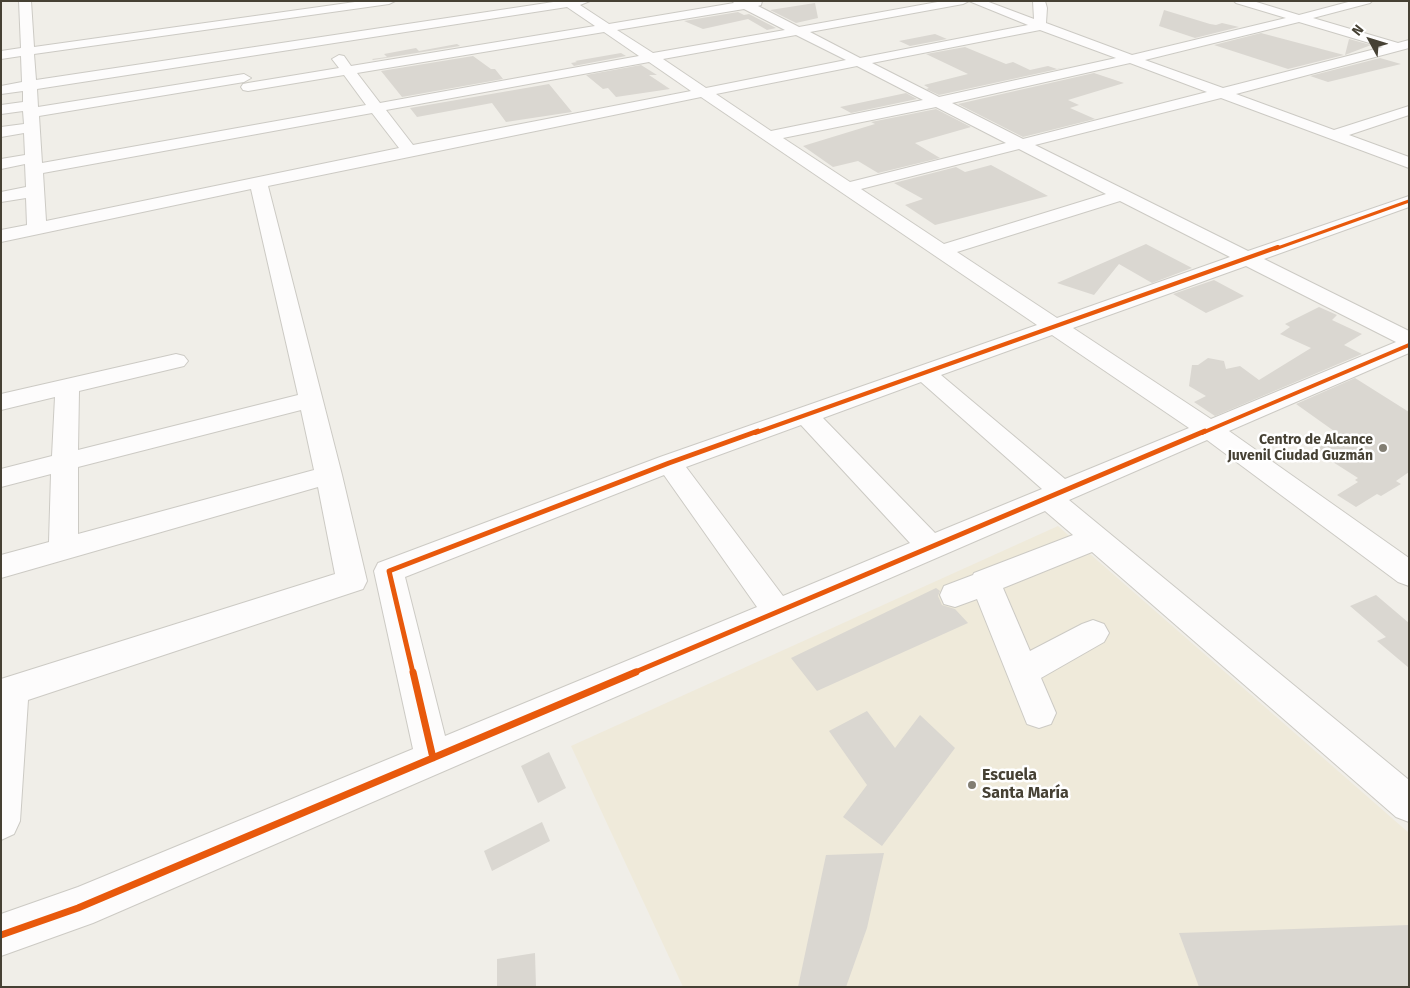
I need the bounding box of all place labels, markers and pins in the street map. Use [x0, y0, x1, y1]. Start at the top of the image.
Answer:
place label: Centro de Alcance Juvenil Ciudad Guzmán [1227, 432, 1373, 464]
marker: Centro de Alcance Juvenil Ciudad Guzmán [1377, 442, 1389, 454]
place label: Escuela Santa María [982, 766, 1069, 804]
marker: Escuela Santa María [966, 779, 978, 791]

